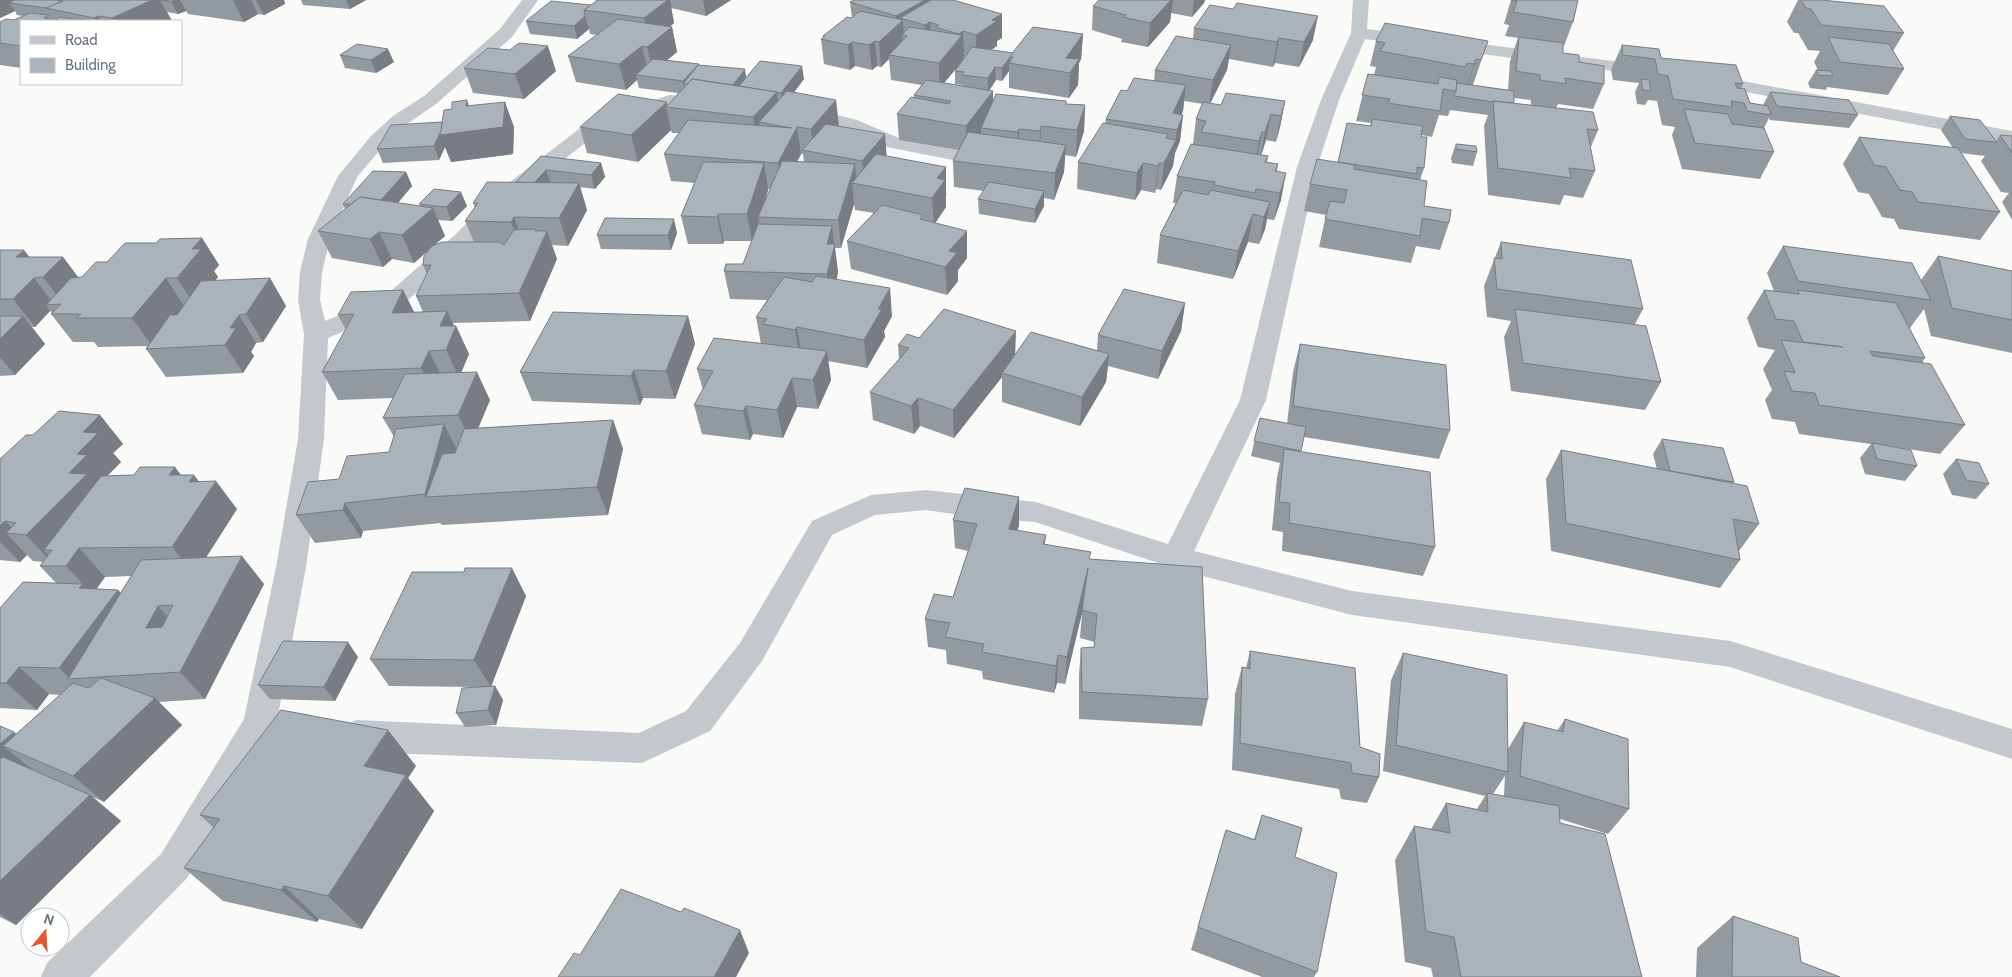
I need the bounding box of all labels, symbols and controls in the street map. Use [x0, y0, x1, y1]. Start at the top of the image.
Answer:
legend [20, 20, 182, 85]
text: Road [65, 31, 98, 49]
text: Building [65, 56, 116, 74]
north arrow [20, 907, 70, 957]
text: N [42, 910, 57, 930]

